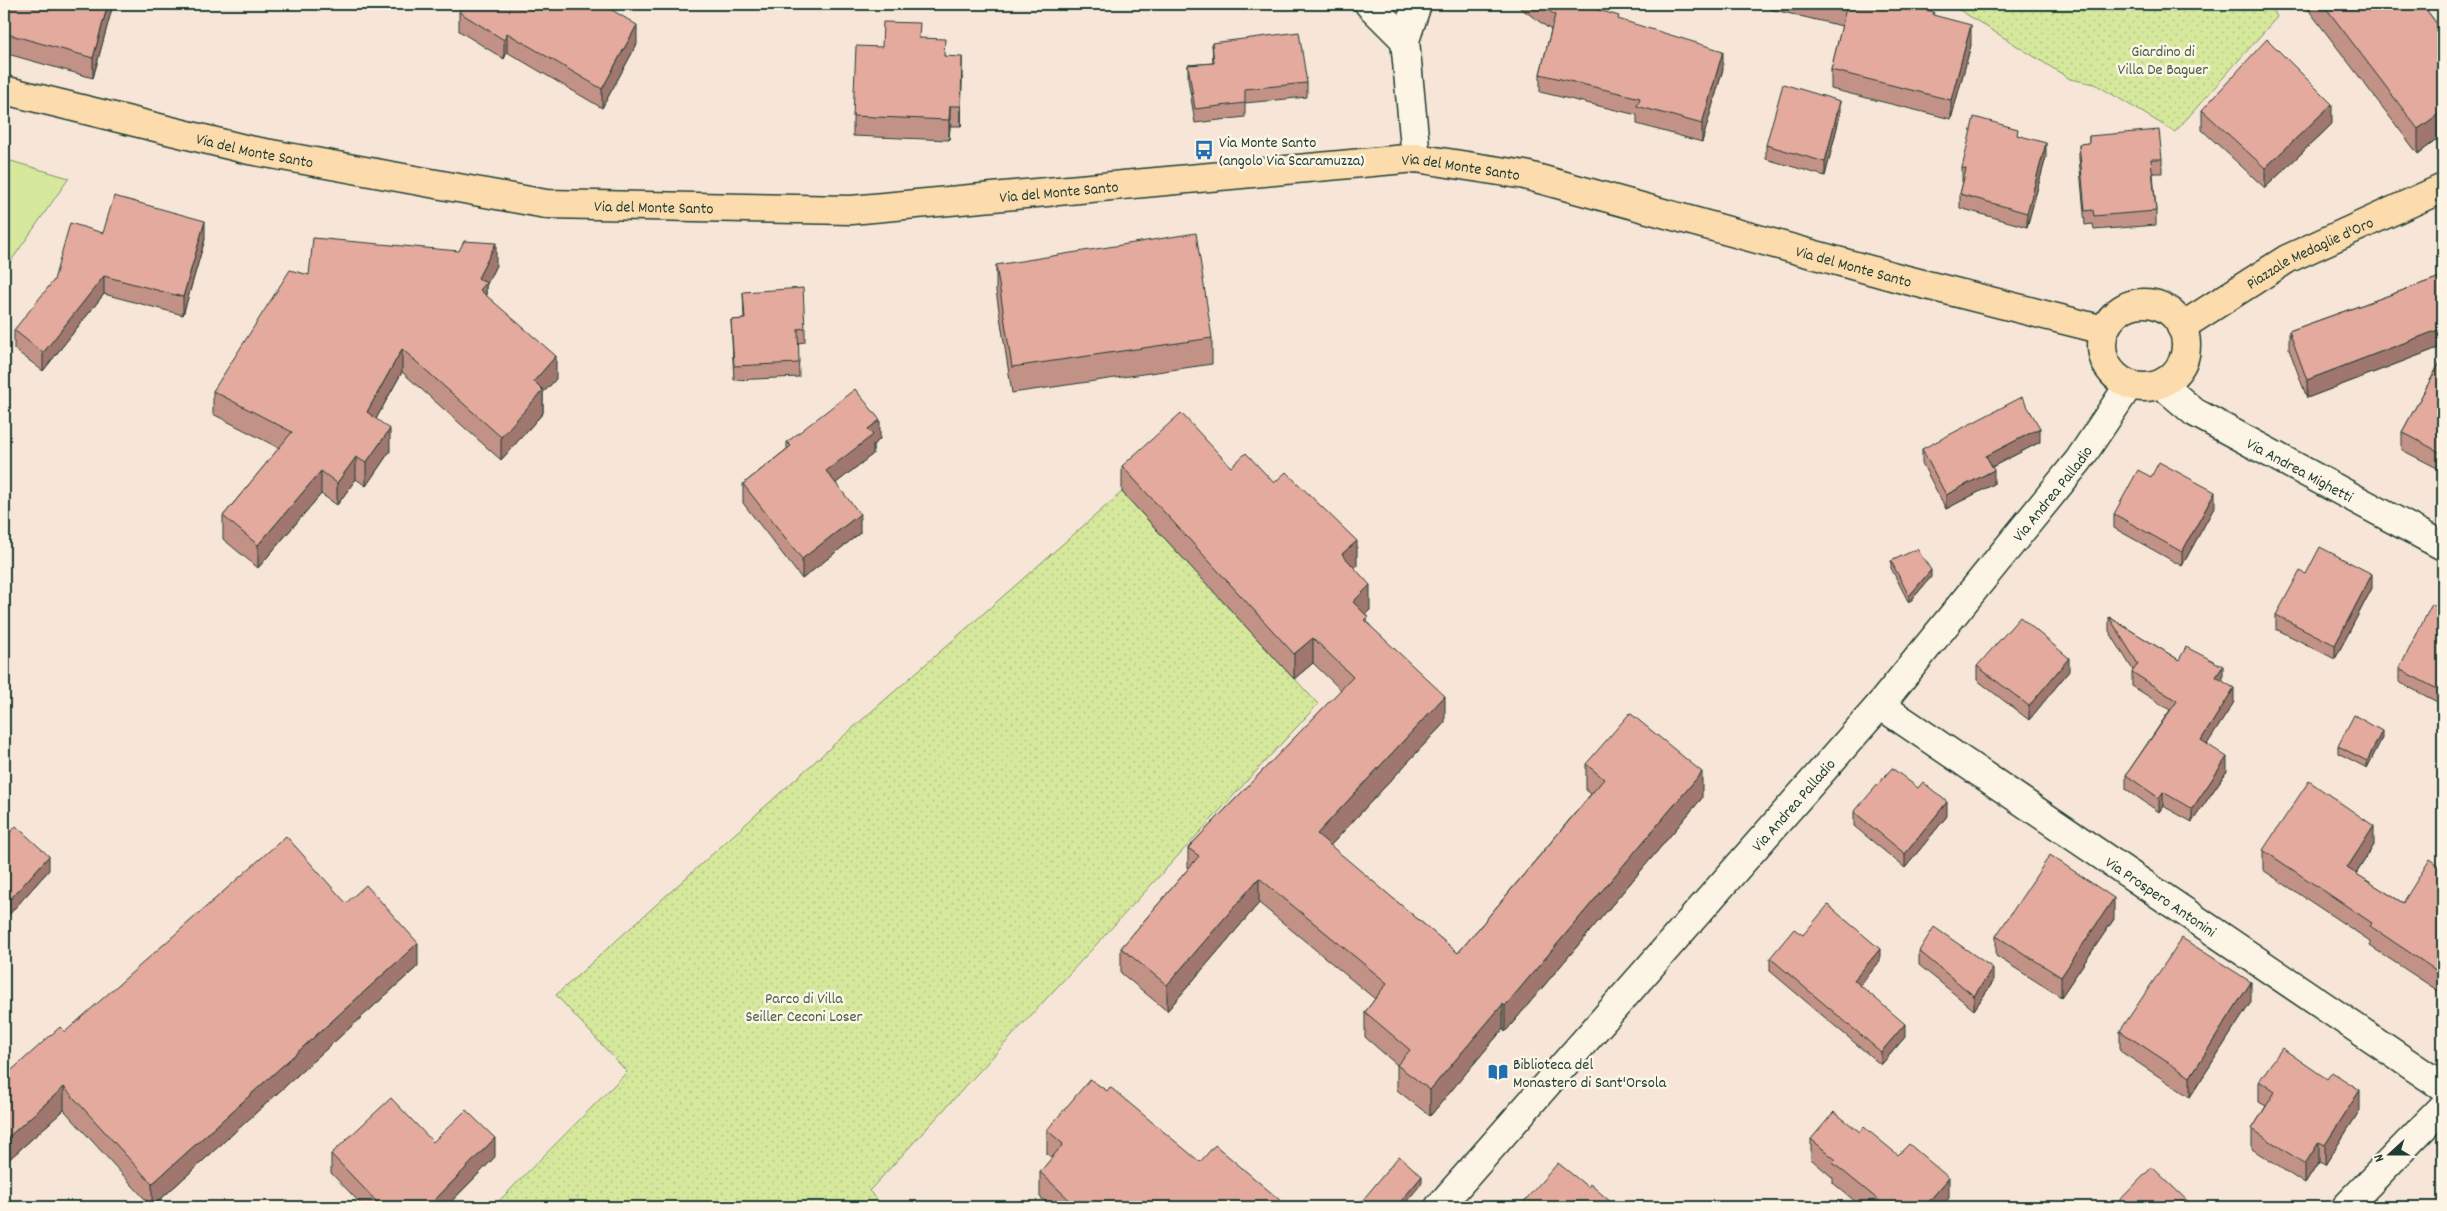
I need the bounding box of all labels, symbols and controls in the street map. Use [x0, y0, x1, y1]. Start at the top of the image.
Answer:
park label: Giardino di Villa De Baguer [2118, 41, 2208, 82]
street label: Via del Monte Santo [193, 128, 315, 175]
place label: Via Monte Santo (angolo Via Scaramuzza) [1219, 132, 1364, 173]
bus stop icon: Via Monte Santo (angolo Via Scaramuzza) [1193, 139, 1215, 161]
street label: Via del Monte Santo [1401, 149, 1521, 188]
street label: Via del Monte Santo [999, 176, 1120, 210]
street label: Via del Monte Santo [594, 196, 714, 221]
street label: Piazzale Medaglie d'Oro [2242, 212, 2378, 296]
street label: Via del Monte Santo [1793, 241, 1914, 295]
street label: Via Andrea Mighetti [2242, 433, 2357, 510]
street label: Via Andrea Palladio [2008, 442, 2099, 548]
street label: Via Andrea Palladio [1747, 754, 1842, 858]
street label: Via Prospero Antonini [2100, 852, 2220, 944]
park label: Parco di Villa Seiller Ceconi Loser [745, 988, 863, 1029]
place label: Biblioteca del Monastero di Sant'Orsola [1513, 1054, 1667, 1095]
library icon: Biblioteca del Monastero di Sant'Orsola [1487, 1061, 1509, 1083]
north arrow [2364, 1128, 2414, 1178]
text: N [2369, 1151, 2390, 1165]

